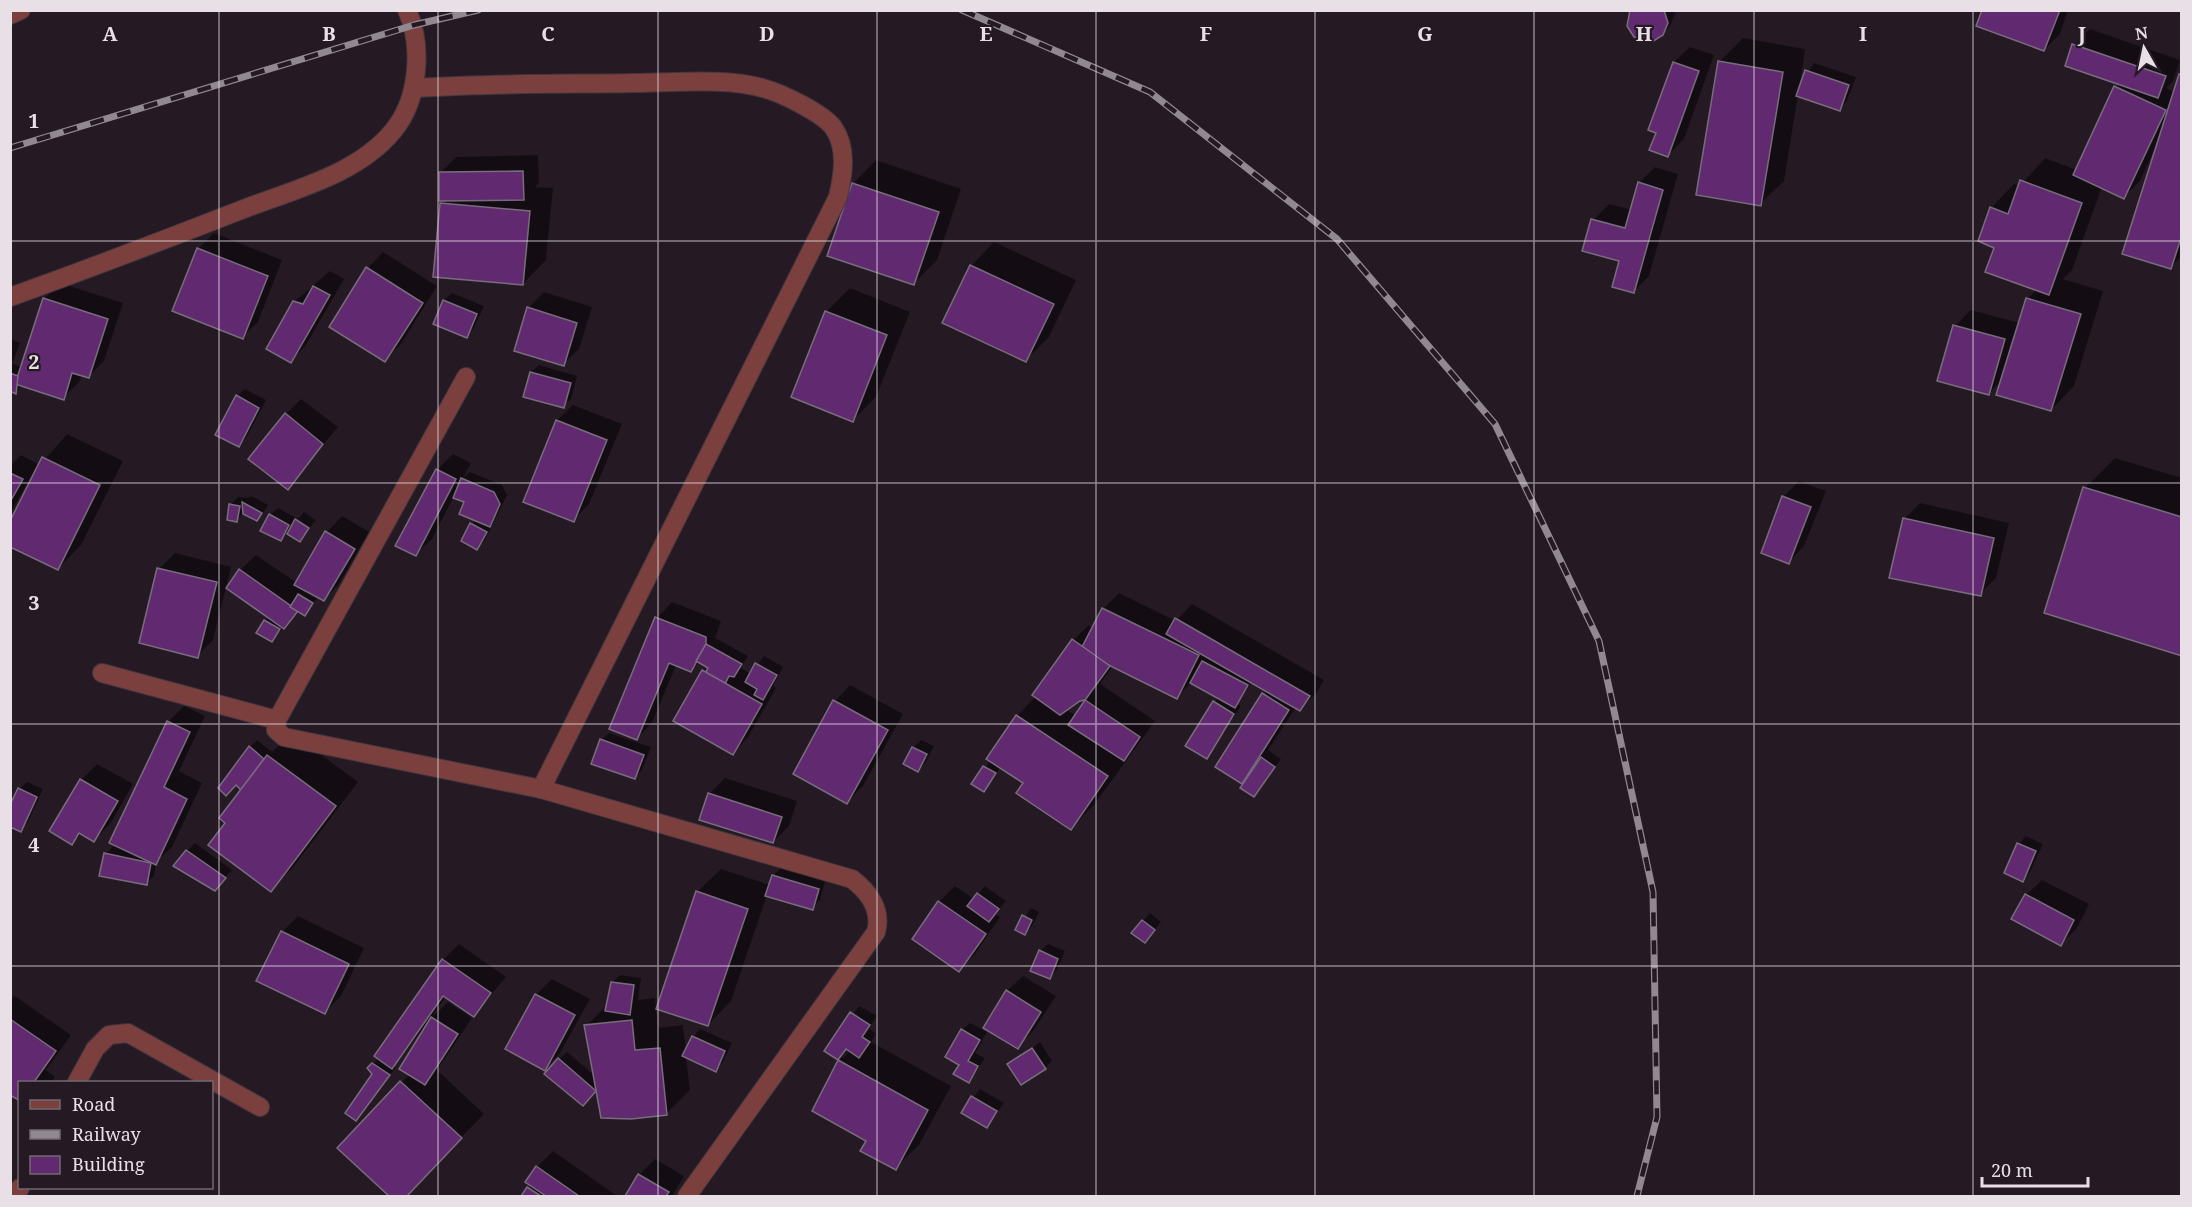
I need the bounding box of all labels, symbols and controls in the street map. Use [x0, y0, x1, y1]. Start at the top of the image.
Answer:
north arrow [2114, 18, 2174, 78]
text: A [102, 20, 118, 47]
text: B [322, 20, 336, 47]
text: C [541, 20, 555, 47]
text: D [759, 20, 775, 47]
text: E [979, 20, 993, 47]
text: F [1200, 20, 1212, 47]
text: G [1417, 20, 1433, 47]
text: H [1636, 20, 1652, 47]
text: I [1859, 20, 1867, 47]
text: J [2077, 20, 2086, 47]
text: N [2134, 21, 2150, 45]
text: 1 [28, 107, 40, 134]
text: 2 [28, 348, 40, 375]
text: 3 [28, 589, 40, 616]
text: 4 [28, 831, 40, 858]
legend [18, 1081, 213, 1189]
text: Road [72, 1092, 115, 1116]
text: Railway [72, 1122, 142, 1146]
scale bar [1982, 1150, 2088, 1188]
text: Building [72, 1152, 145, 1176]
text: 20 m [1991, 1158, 2033, 1182]

